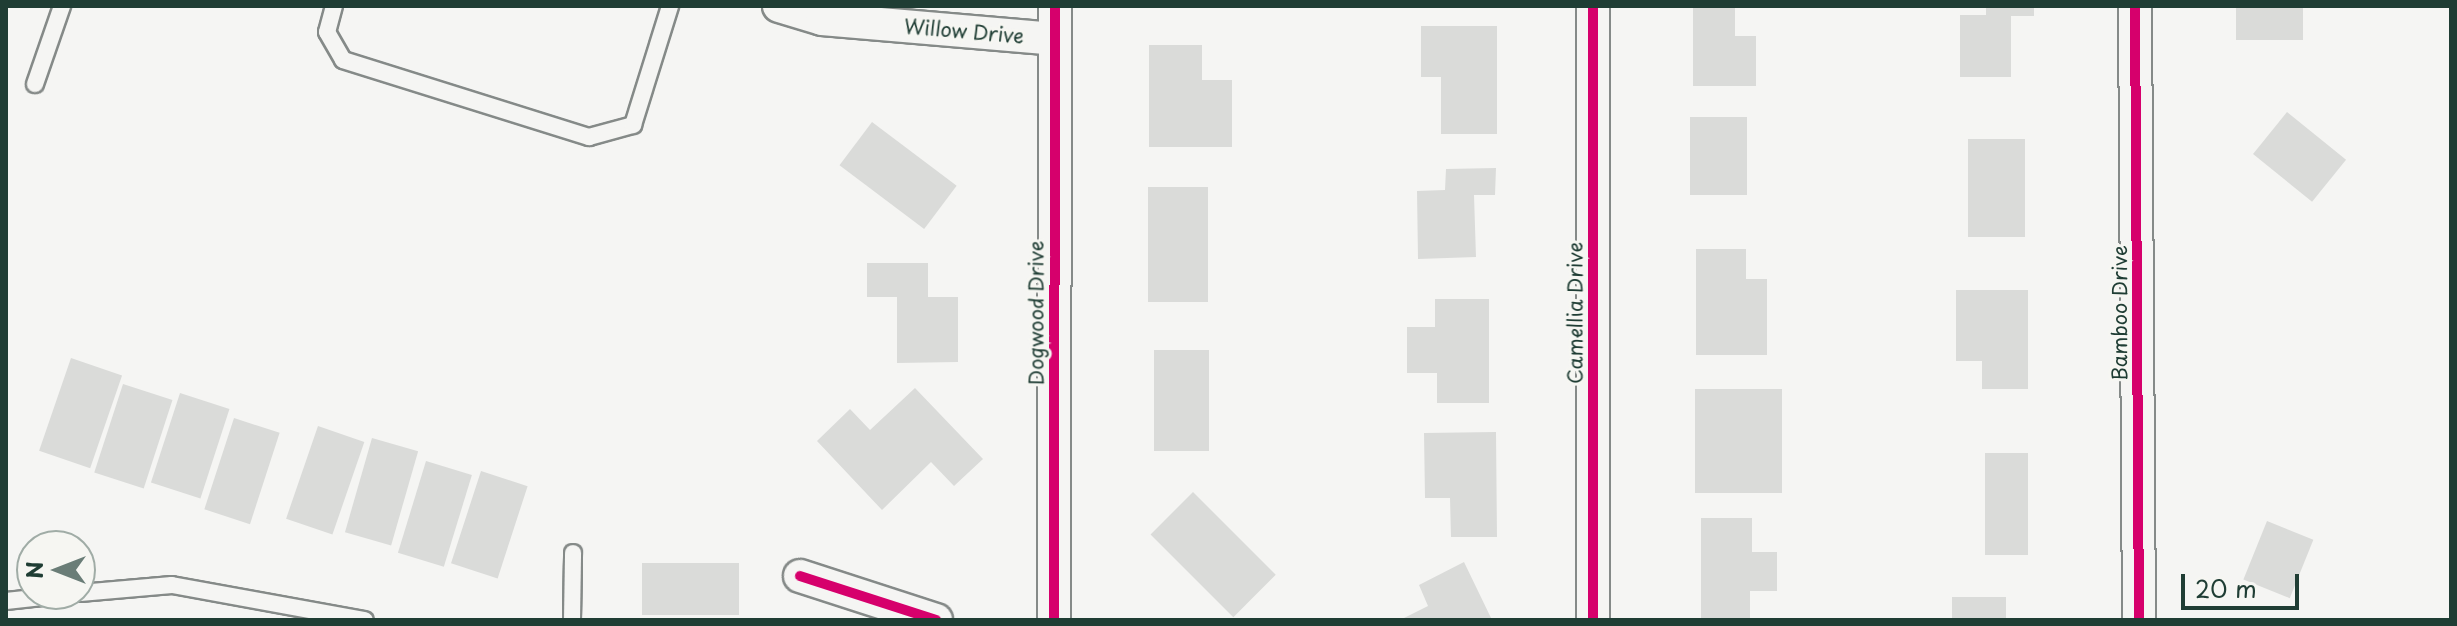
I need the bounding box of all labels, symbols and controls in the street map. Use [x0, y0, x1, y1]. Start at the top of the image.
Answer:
street label: Willow Drive [903, 14, 1025, 48]
street label: Dogwood Drive [1024, 240, 1048, 386]
street label: Camellia Drive [1563, 242, 1587, 384]
street label: Bamboo Drive [2107, 245, 2131, 381]
north arrow [16, 530, 96, 610]
scale bar [2185, 558, 2303, 608]
text: N [17, 561, 50, 579]
text: 20 m [2195, 570, 2257, 606]

